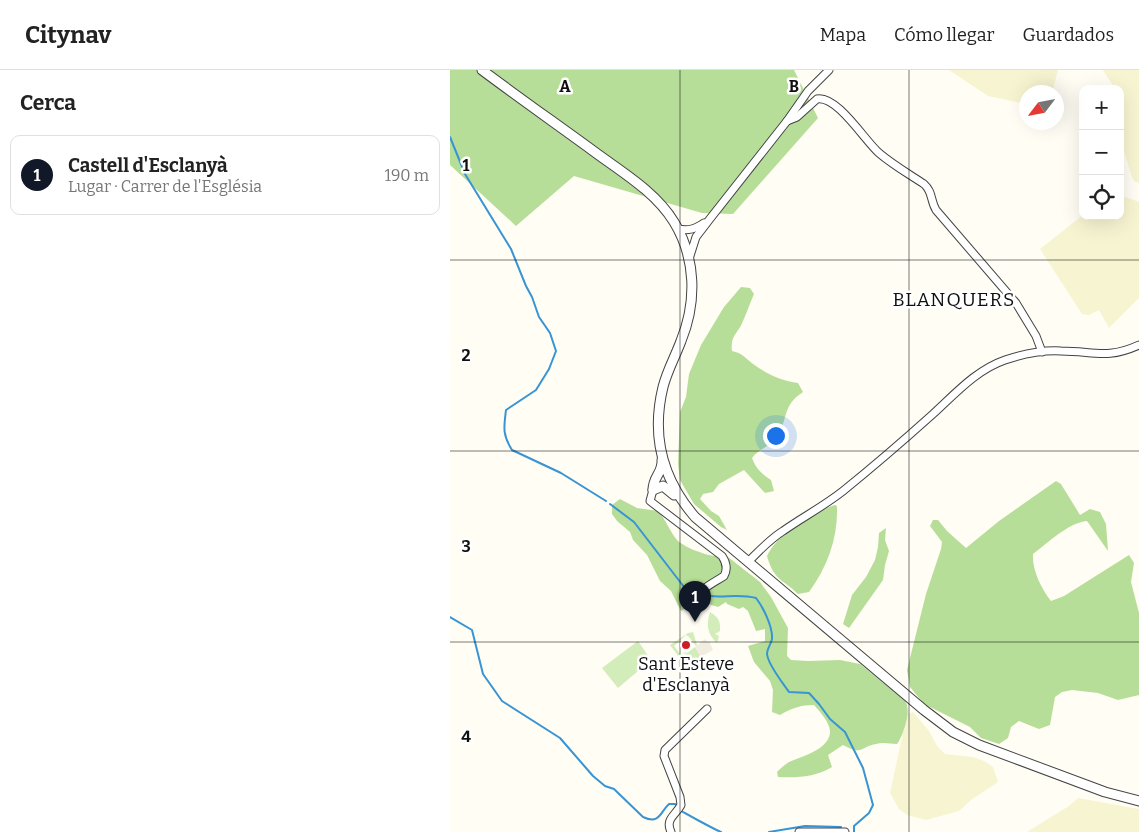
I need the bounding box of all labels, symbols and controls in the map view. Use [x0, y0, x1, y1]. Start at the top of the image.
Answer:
text: Citynav [25, 21, 111, 49]
text: Mapa [820, 24, 866, 46]
text: Cómo llegar [894, 24, 995, 46]
text: Guardados [1023, 24, 1114, 46]
text: A [559, 77, 571, 96]
text: B [789, 77, 799, 96]
north arrow [1019, 85, 1064, 130]
map controls [1079, 85, 1124, 220]
button: + [1079, 85, 1124, 130]
text: Cerca [20, 90, 76, 116]
button: − [1079, 130, 1124, 175]
text: Castell d'Esclanyà [68, 154, 228, 177]
text: 1 [463, 156, 470, 175]
text: 1 [34, 166, 40, 185]
text: 190 m [384, 166, 429, 185]
button: locate [1079, 175, 1124, 220]
text: Lugar · Carrer de l'Església [68, 177, 262, 196]
district label: BLANQUERS [893, 288, 1016, 311]
text: 2 [461, 346, 471, 365]
your location [763, 423, 789, 449]
text: 3 [461, 537, 471, 556]
pin: 1 [679, 581, 711, 622]
marker: Sant Esteve d'Esclanyà [680, 639, 692, 651]
place label: Sant Esteve d'Esclanyà [638, 653, 734, 696]
text: 4 [461, 727, 471, 746]

